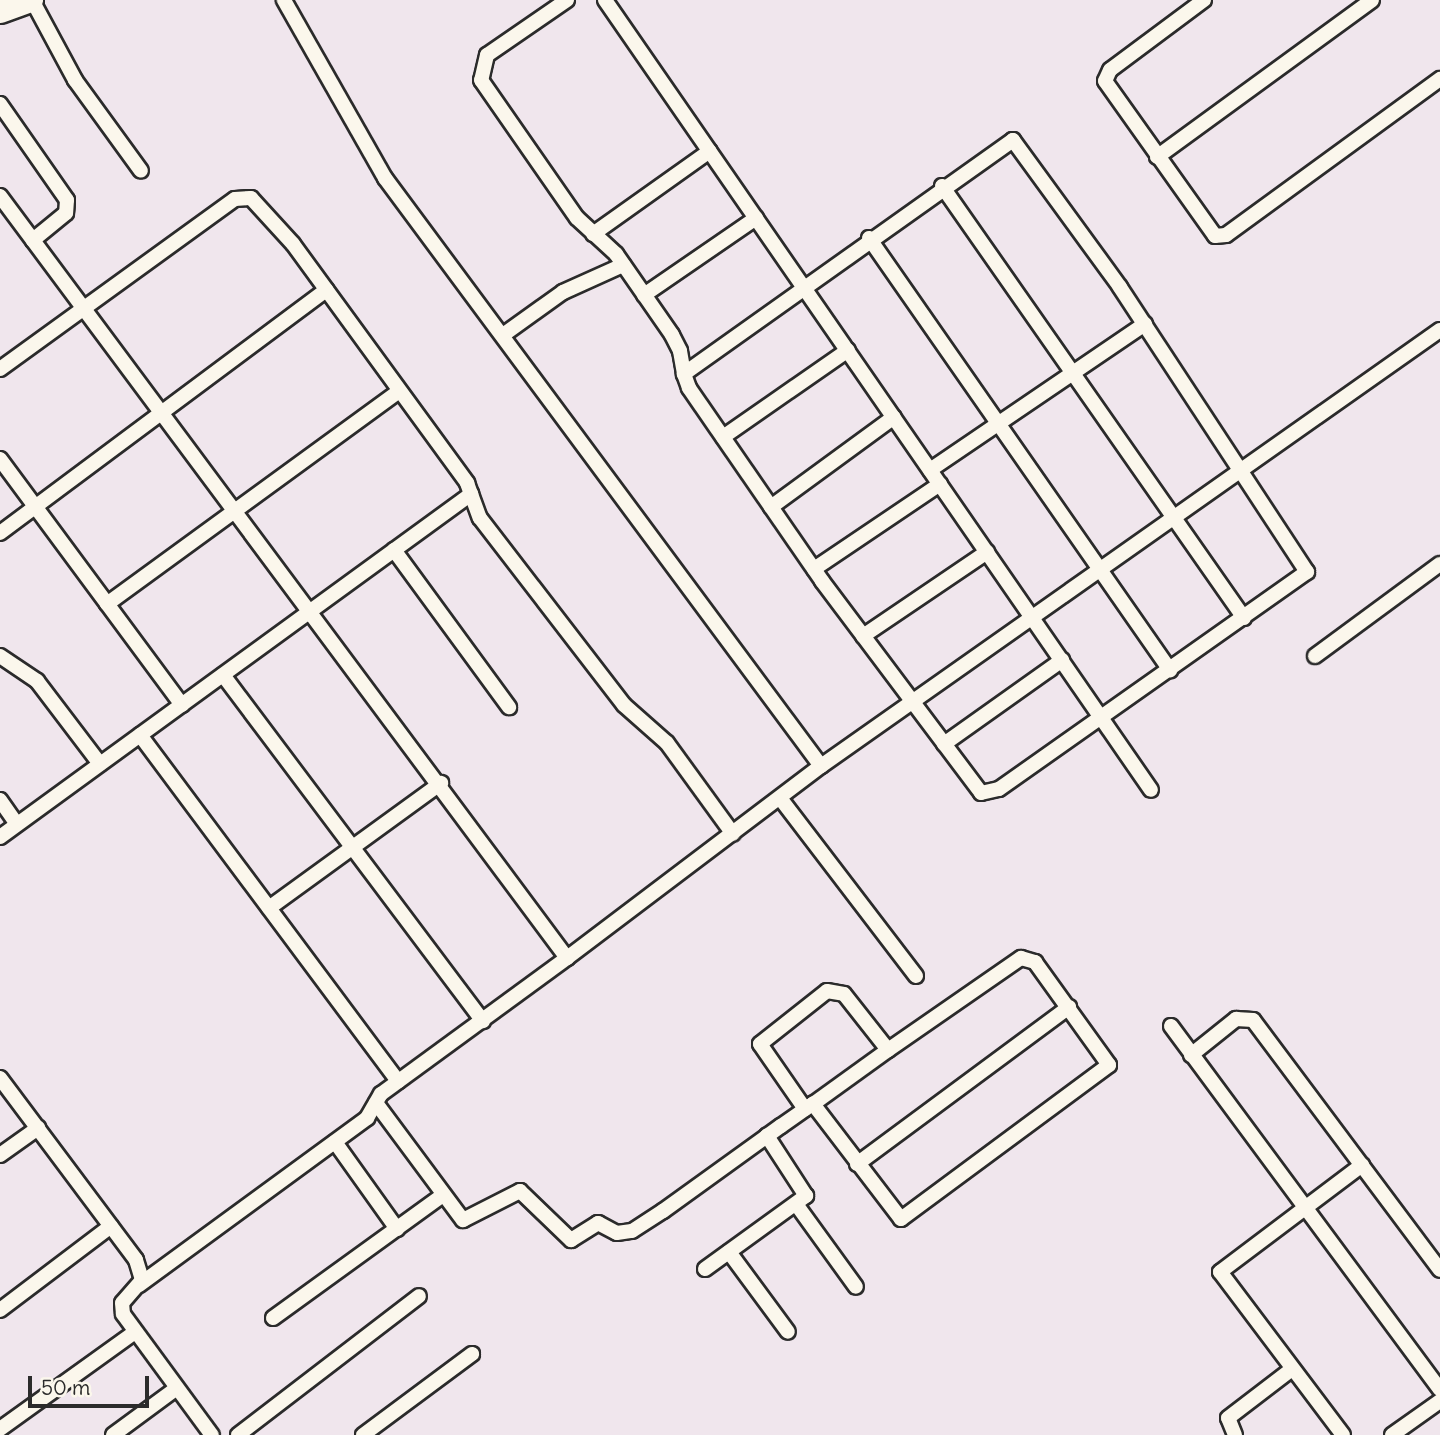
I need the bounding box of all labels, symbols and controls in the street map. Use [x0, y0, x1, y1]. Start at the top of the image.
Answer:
scale bar [32, 1362, 152, 1406]
text: 50 m [41, 1374, 90, 1401]

